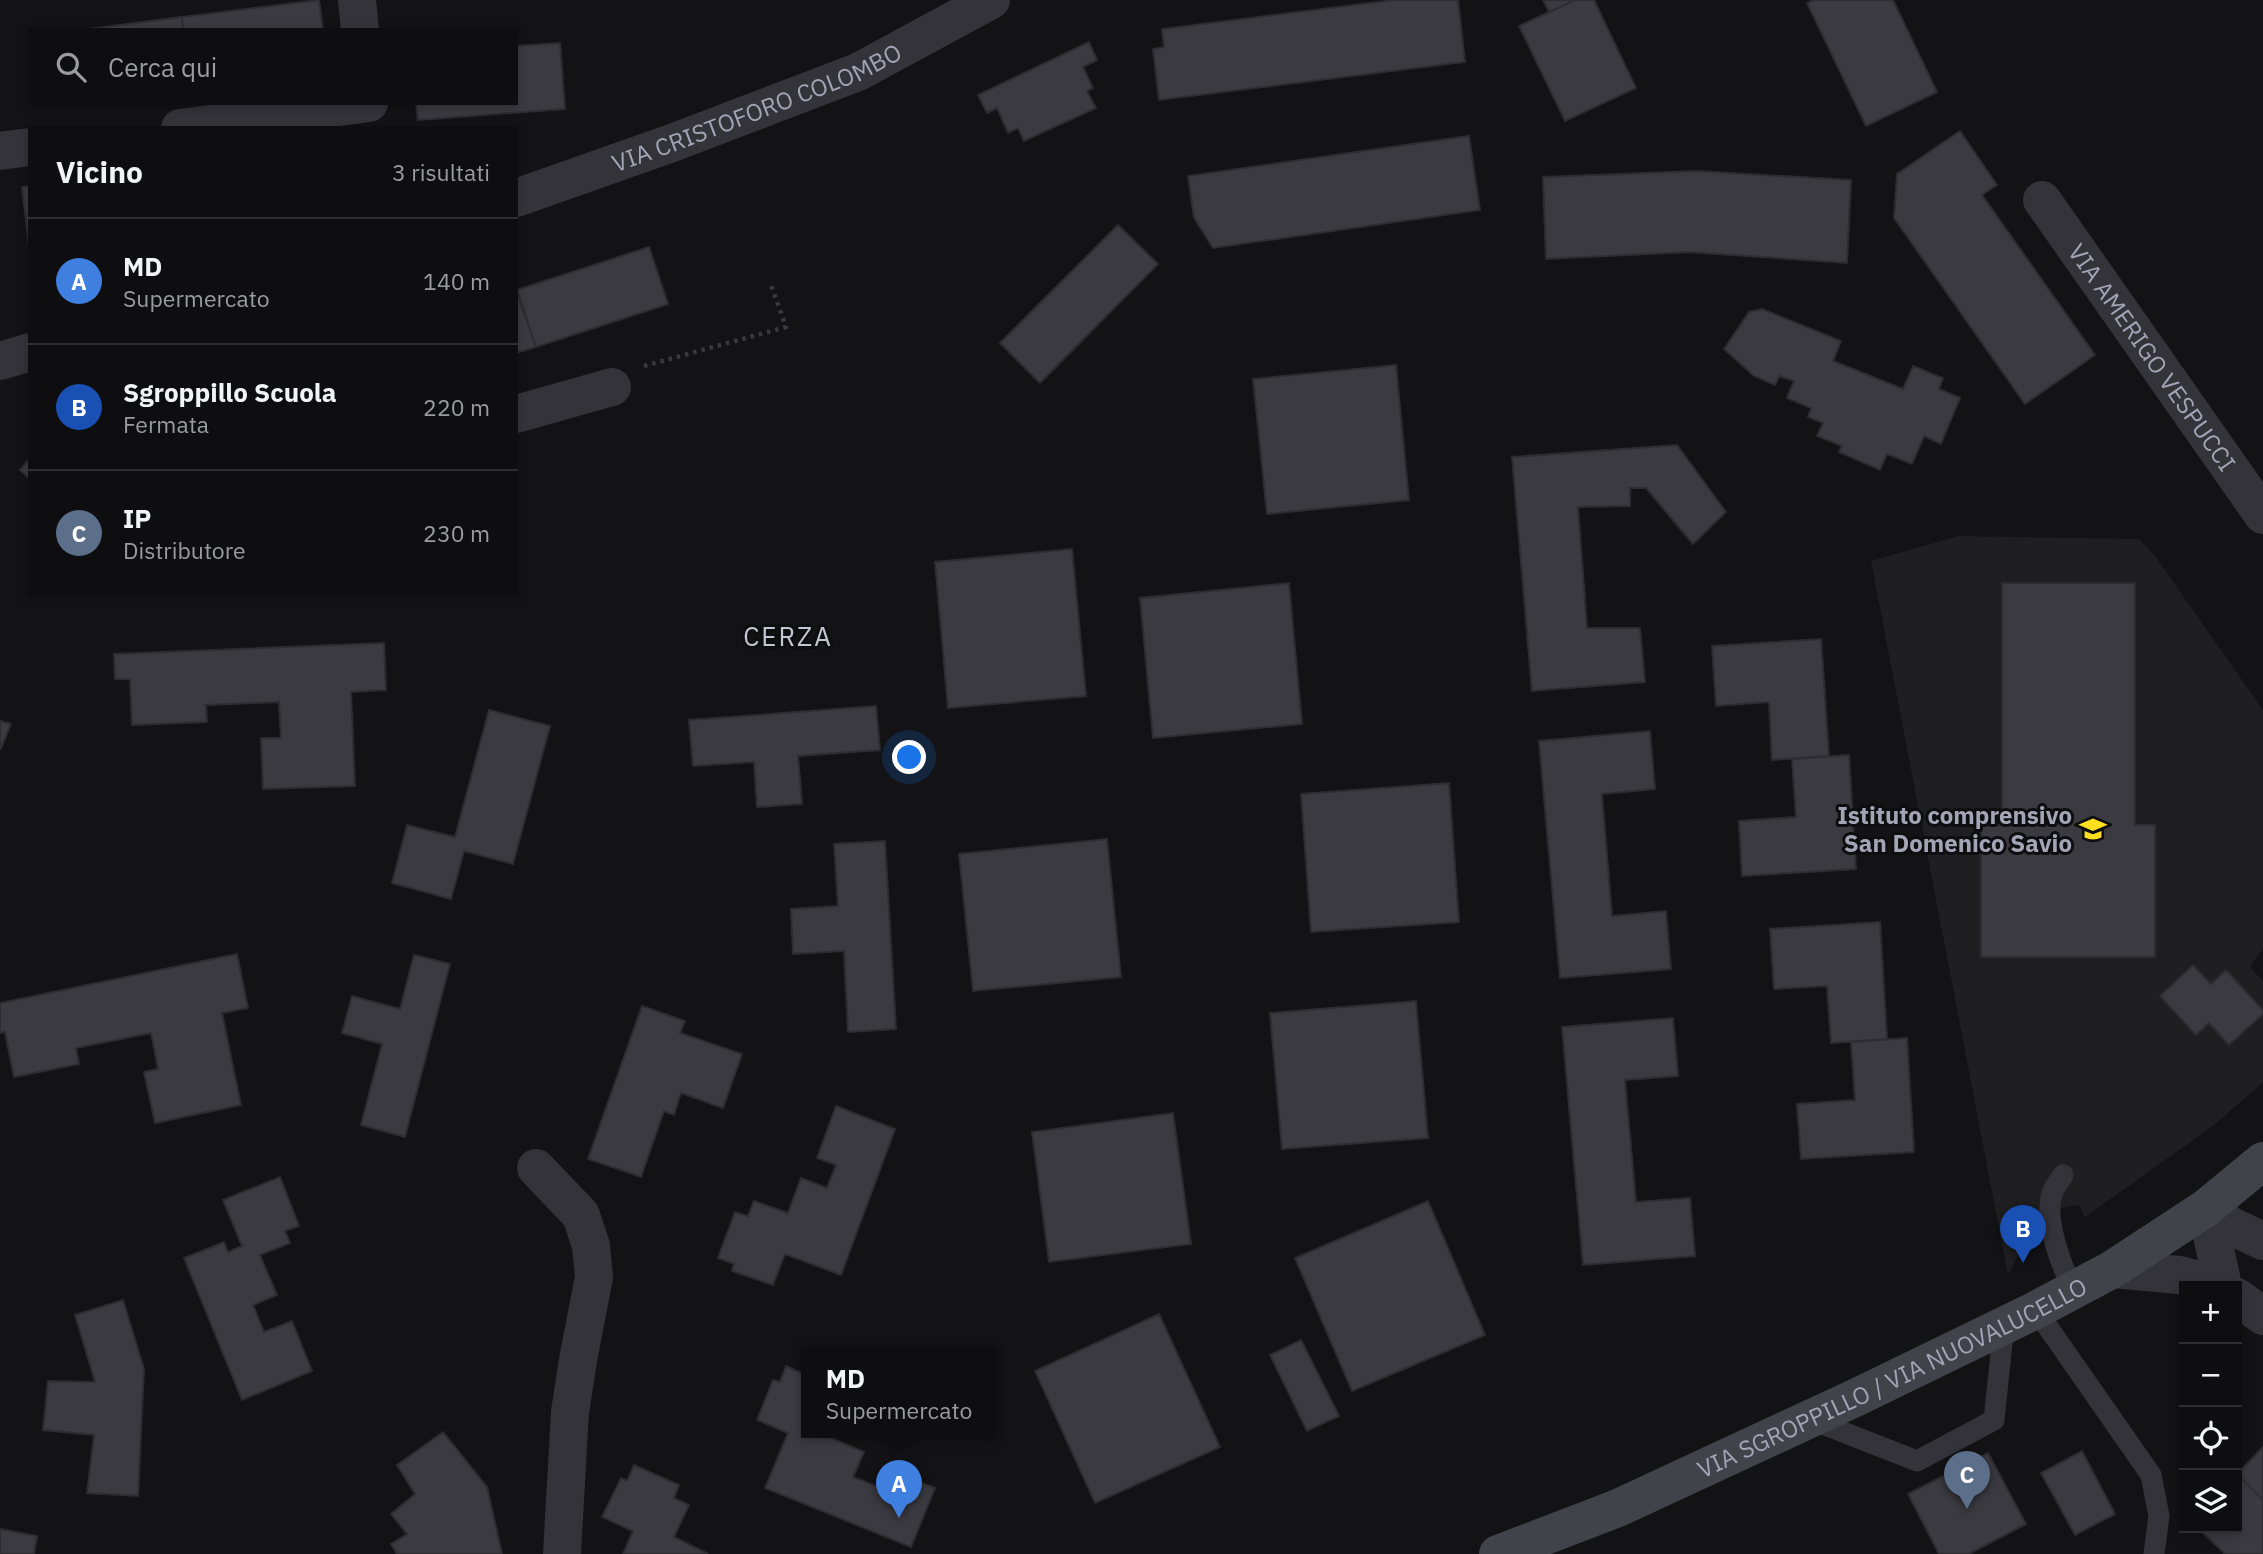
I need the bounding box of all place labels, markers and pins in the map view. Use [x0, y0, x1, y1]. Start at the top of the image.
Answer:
place label: Istituto comprensivo San Domenico Savio [1838, 799, 2072, 859]
school or university icon: Istituto comprensivo San Domenico Savio [2078, 814, 2108, 844]
pin: B [2000, 1205, 2046, 1263]
pin: C [1944, 1451, 1990, 1509]
pin: A [876, 1460, 922, 1518]

